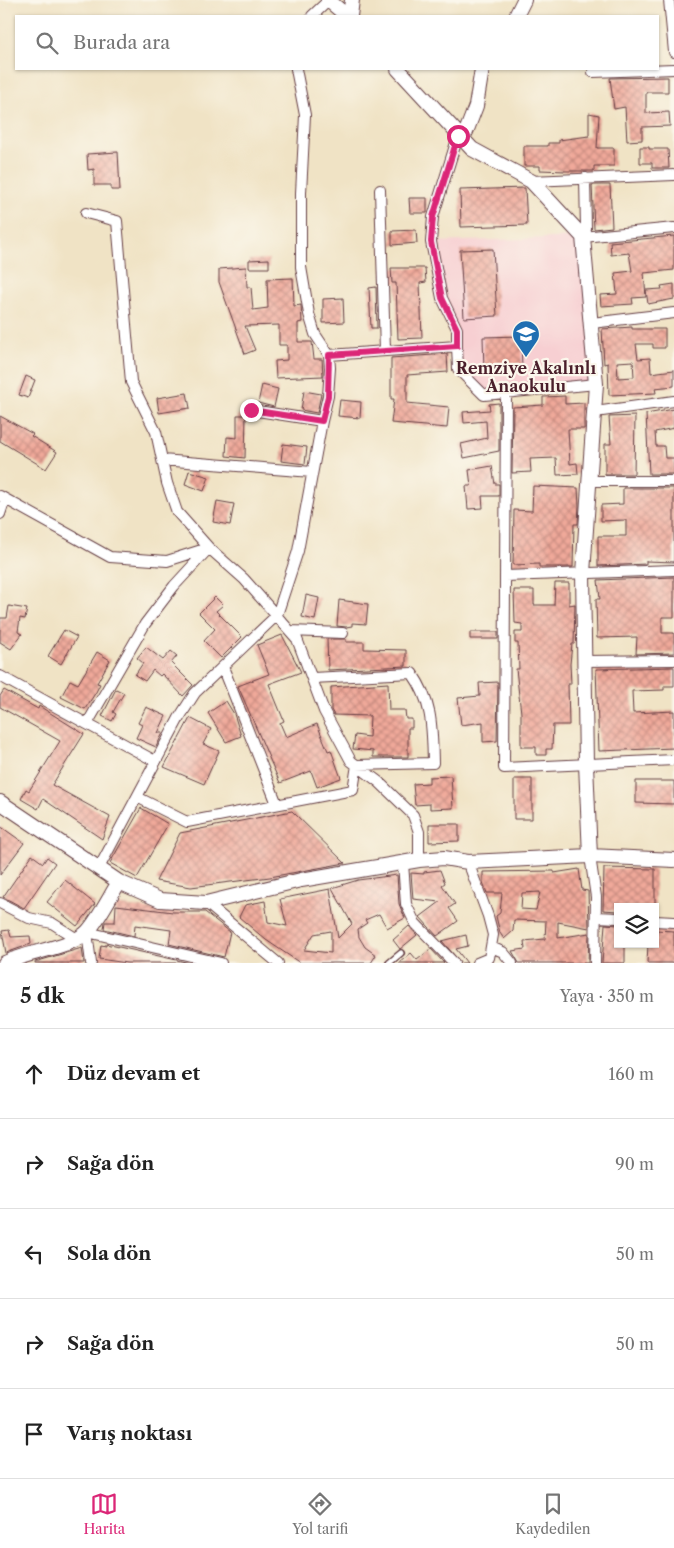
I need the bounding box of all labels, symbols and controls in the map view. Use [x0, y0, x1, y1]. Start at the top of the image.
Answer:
search box [15, 15, 659, 70]
icon: search [33, 29, 61, 57]
text: Burada ara [73, 31, 170, 54]
route start [447, 125, 470, 148]
school or university icon: Remziye Akalınlı Anaokulu [511, 319, 541, 358]
place label: Remziye Akalınlı Anaokulu [456, 358, 597, 396]
route end [240, 399, 263, 422]
map controls [614, 903, 659, 948]
button: layers [614, 903, 659, 948]
text: 5 dk [20, 983, 65, 1008]
text: Yaya · 350 m [560, 986, 654, 1006]
icon: ahead [20, 1060, 48, 1088]
text: Düz devam et [67, 1062, 200, 1085]
text: 160 m [609, 1064, 654, 1084]
icon: right [20, 1150, 48, 1178]
text: Sağa dön [67, 1152, 154, 1175]
text: 90 m [615, 1154, 654, 1174]
icon: left [20, 1240, 48, 1268]
text: Sola dön [67, 1242, 151, 1265]
text: 50 m [616, 1244, 654, 1264]
icon: right [20, 1330, 48, 1358]
text: Sağa dön [67, 1332, 154, 1355]
text: 50 m [616, 1334, 654, 1354]
icon: arrive [20, 1420, 48, 1448]
text: Varış noktası [67, 1422, 192, 1445]
tab: Harita [83, 1490, 125, 1538]
tab: Yol tarifi [292, 1490, 348, 1538]
tab: Kaydedilen [515, 1490, 591, 1538]

